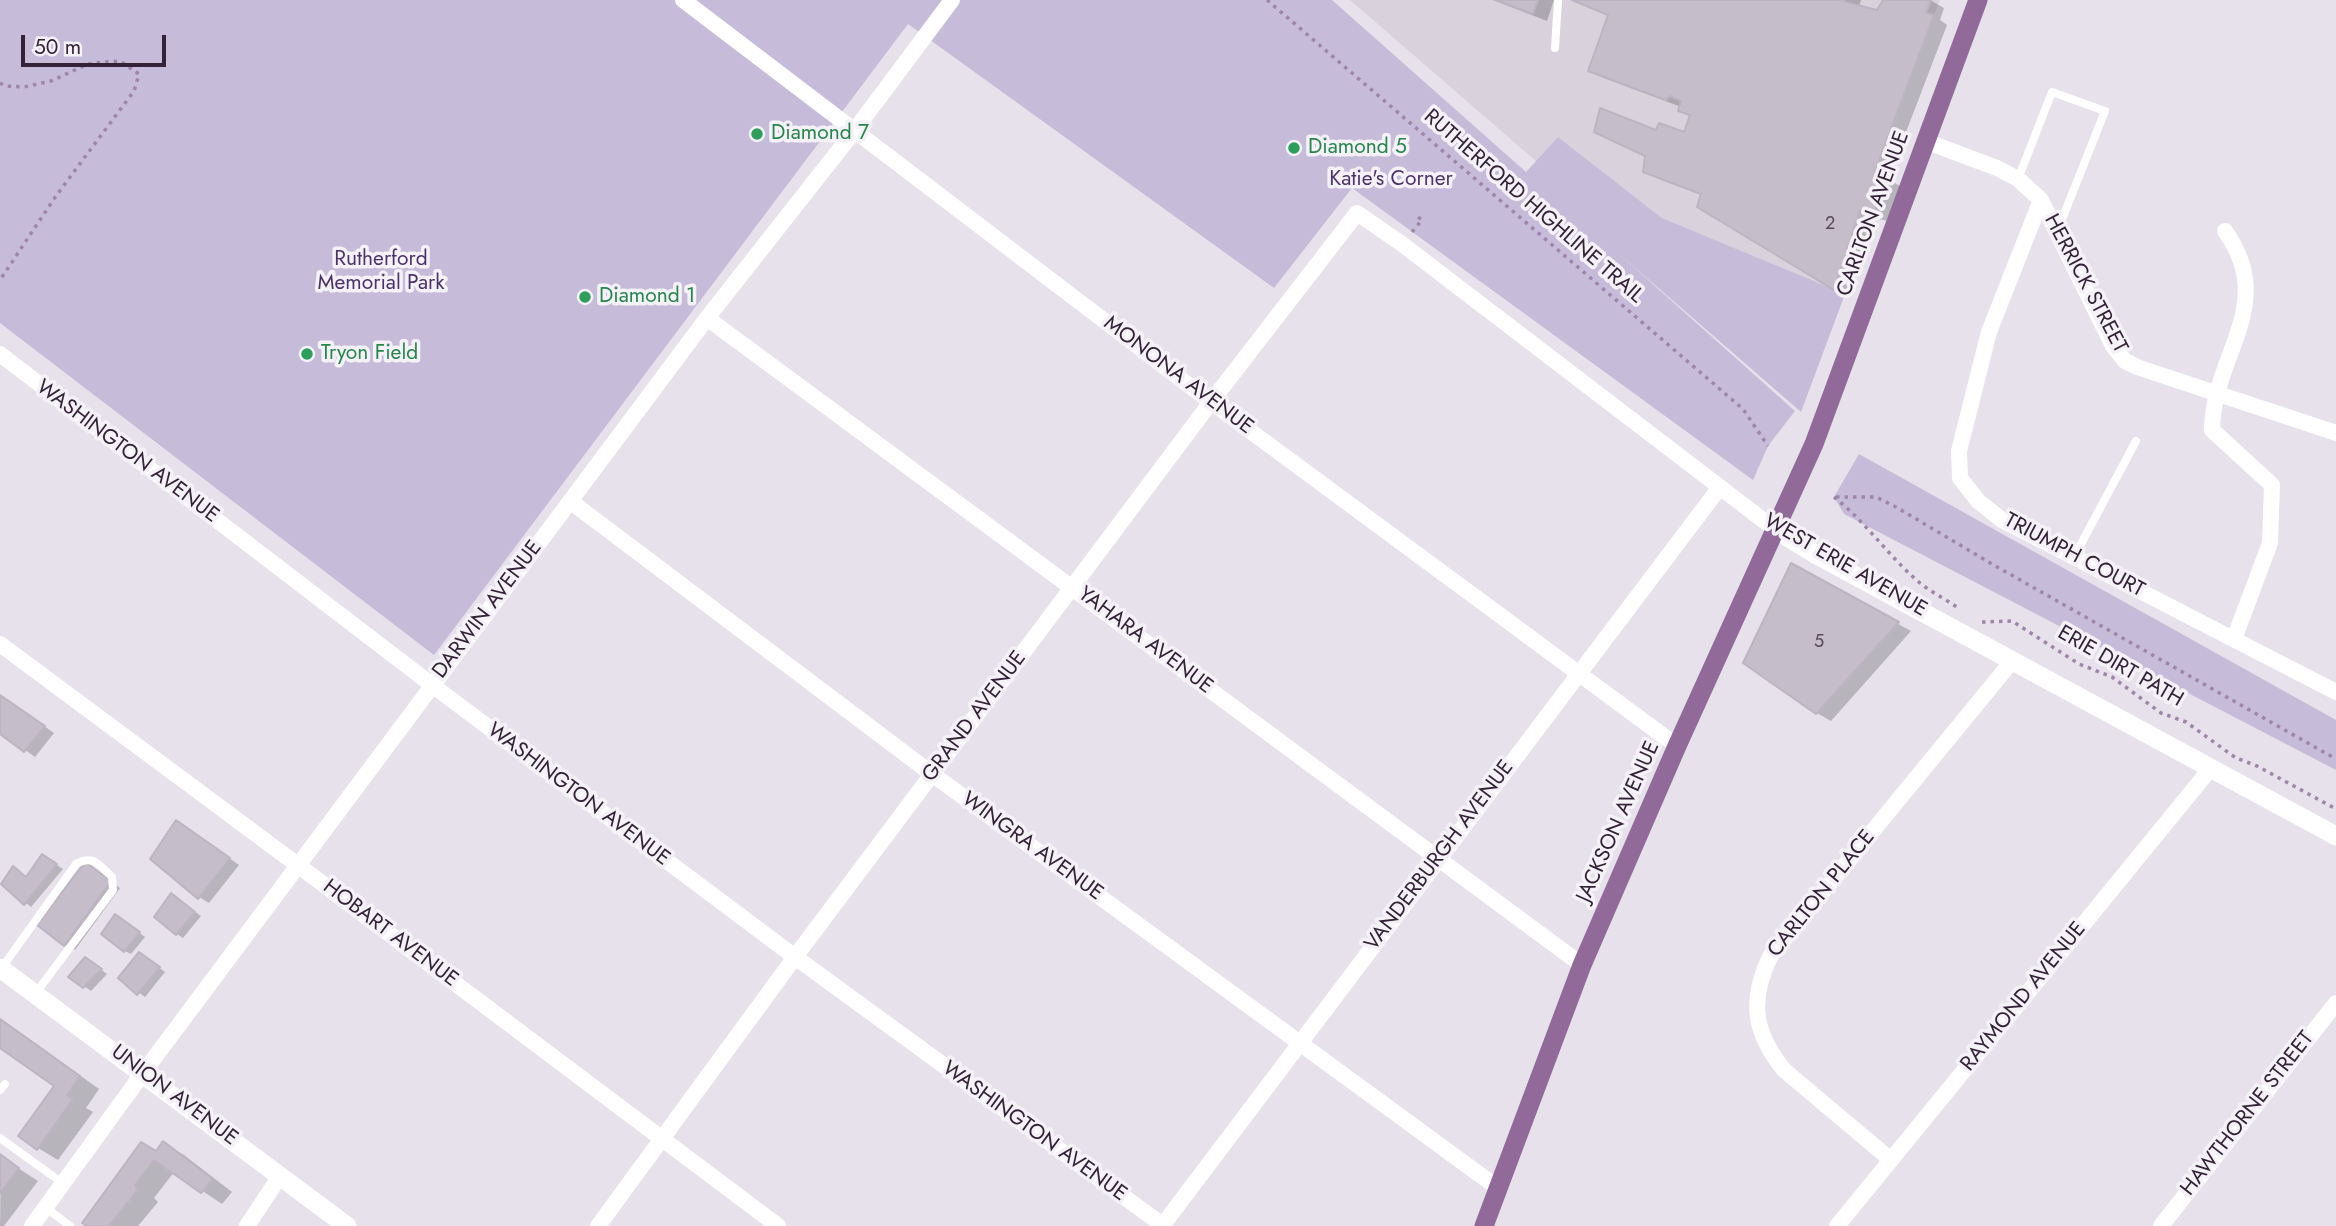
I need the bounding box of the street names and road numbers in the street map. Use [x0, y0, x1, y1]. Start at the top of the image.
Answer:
street label: RUTHERFORD HIGHLINE TRAIL [1418, 105, 1648, 309]
street label: CARLTON AVENUE [1832, 128, 1916, 300]
street label: HERRICK STREET [2038, 210, 2132, 358]
street label: MONONA AVENUE [1098, 311, 1258, 441]
street label: WASHINGTON AVENUE [31, 375, 223, 529]
street label: TRIUMPH COURT [2000, 508, 2148, 604]
street label: WEST ERIE AVENUE [1759, 509, 1931, 623]
street label: DARWIN AVENUE [428, 536, 548, 684]
street label: YAHARA AVENUE [1073, 582, 1217, 700]
street label: ERIE DIRT PATH [2053, 621, 2187, 713]
street label: GRAND AVENUE [918, 647, 1032, 787]
street label: WASHINGTON AVENUE [482, 718, 674, 872]
street label: JACKSON AVENUE [1572, 738, 1666, 906]
street label: VANDERBURGH AVENUE [1360, 756, 1520, 956]
street label: WINGRA AVENUE [956, 787, 1108, 907]
street label: CARLTON PLACE [1763, 825, 1881, 963]
street label: HOBART AVENUE [317, 875, 463, 993]
street label: RAYMOND AVENUE [1956, 917, 2092, 1077]
street label: HAWTHORNE STREET [2176, 1027, 2320, 1201]
street label: UNION AVENUE [106, 1040, 242, 1152]
street label: WASHINGTON AVENUE [937, 1057, 1131, 1207]

